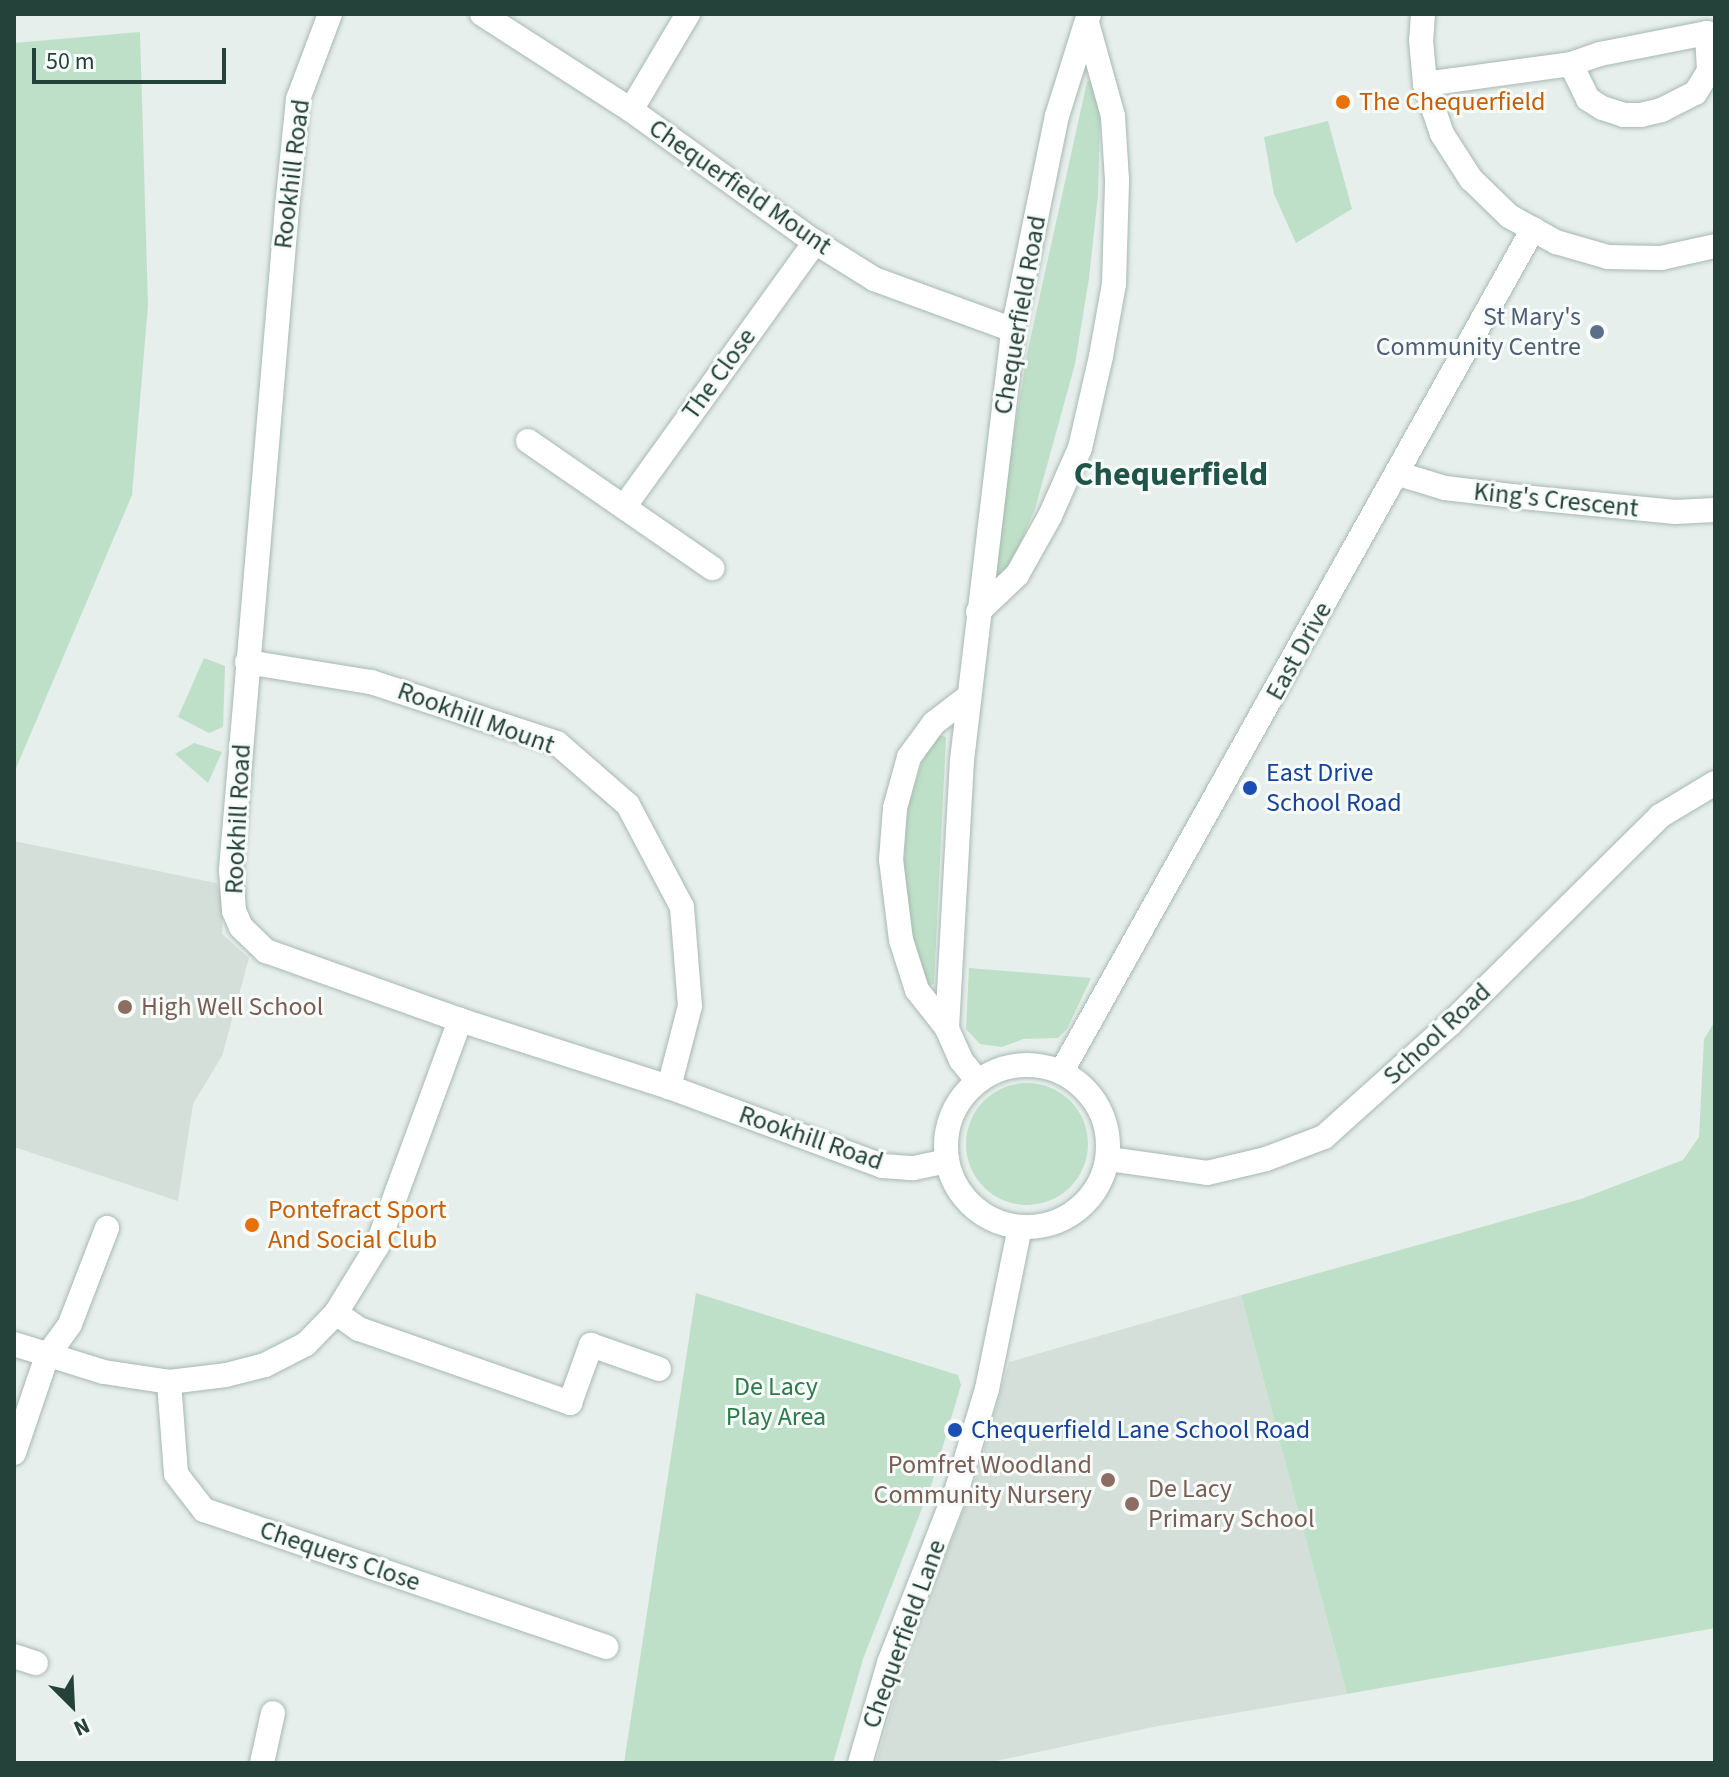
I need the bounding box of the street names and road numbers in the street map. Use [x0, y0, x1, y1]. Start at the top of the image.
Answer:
street label: Rookhill Road [267, 97, 317, 251]
street label: Chequerfield Mount [643, 112, 837, 262]
street label: Chequerfield Road [987, 213, 1053, 417]
street label: The Close [675, 322, 763, 426]
street label: King's Crescent [1472, 476, 1640, 524]
street label: East Drive [1259, 596, 1339, 706]
street label: Rookhill Mount [393, 675, 559, 761]
street label: Rookhill Road [218, 743, 258, 895]
street label: School Road [1377, 976, 1497, 1092]
street label: Rookhill Road [735, 1099, 887, 1177]
street label: Chequers Close [256, 1514, 424, 1598]
street label: Chequerfield Lane [855, 1535, 953, 1733]

